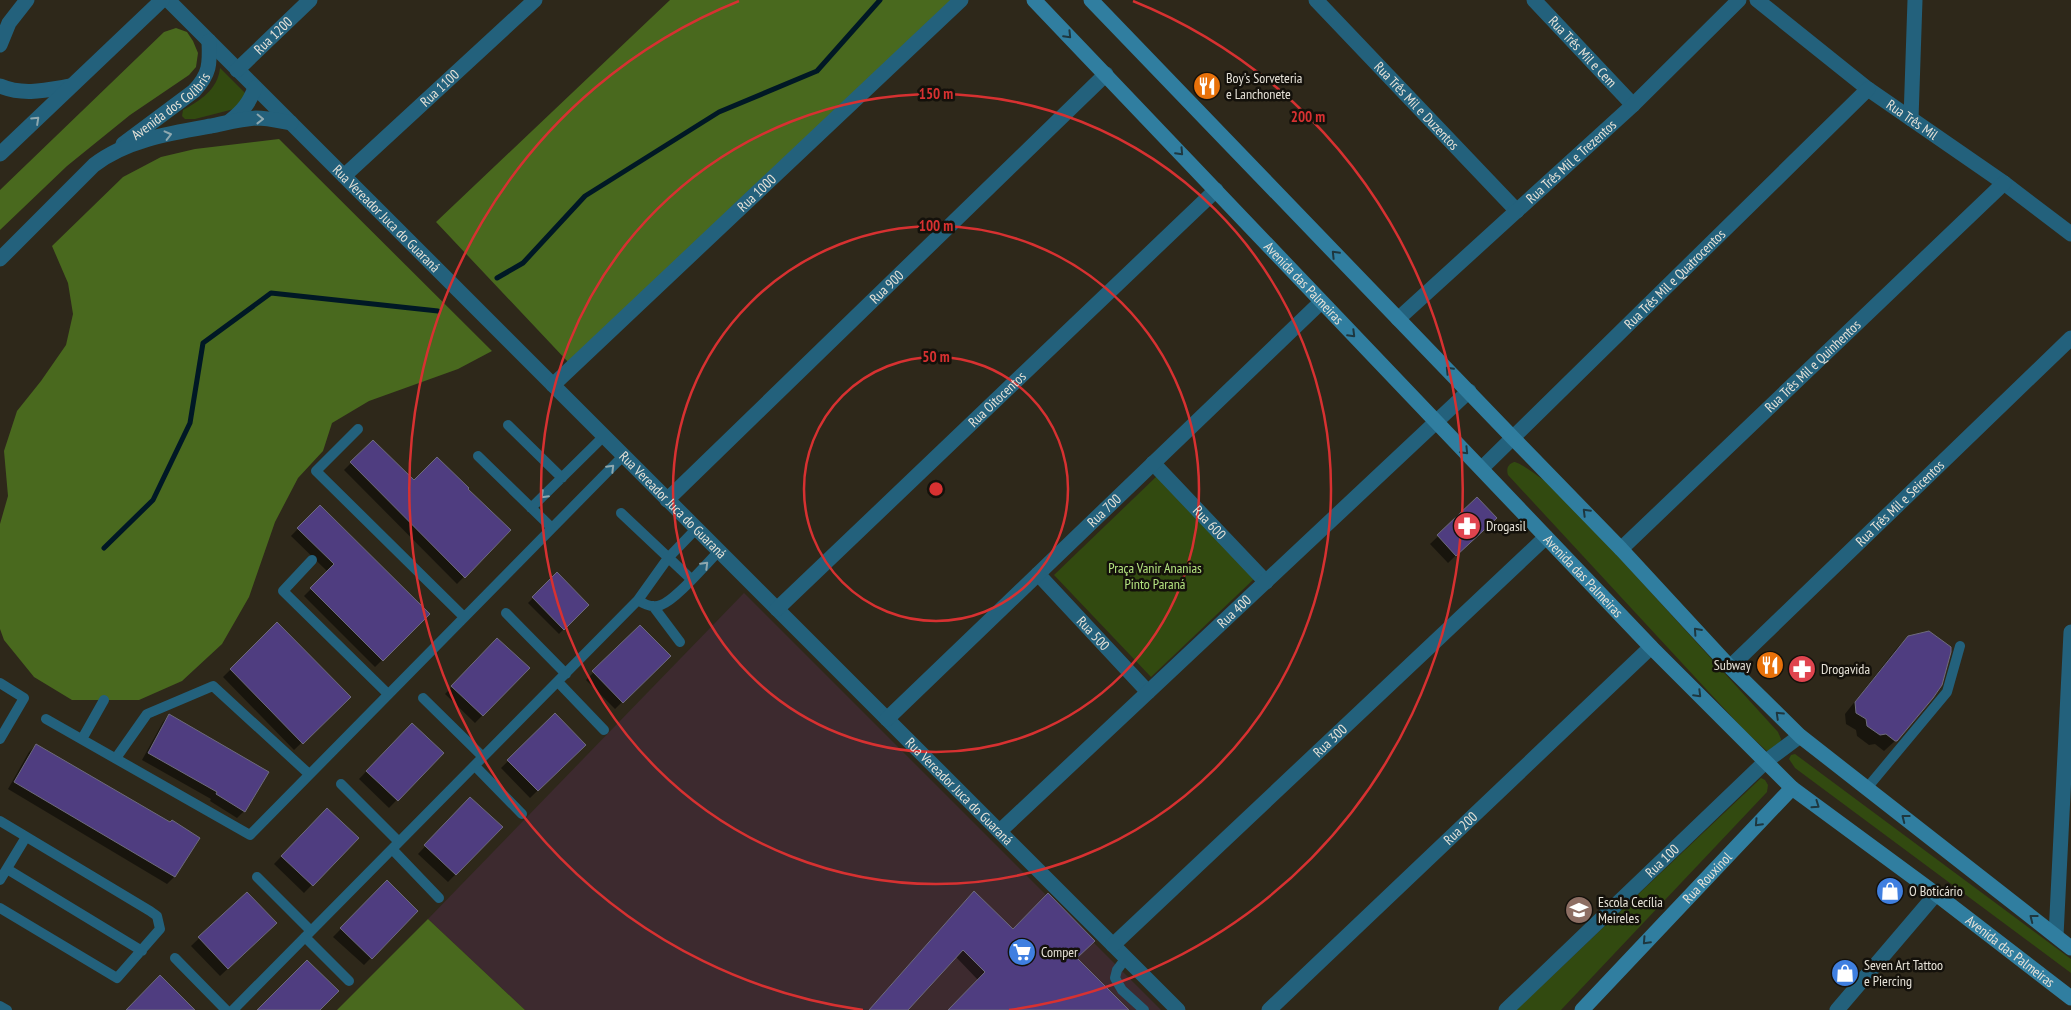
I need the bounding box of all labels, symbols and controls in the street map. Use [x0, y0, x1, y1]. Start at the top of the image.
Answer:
street label: Rua Três Mil e Cem [1545, 12, 1621, 91]
street label: Rua 1200 [250, 13, 296, 58]
one-way arrow [1062, 30, 1071, 39]
street label: Rua Três Mil e Duzentos [1370, 58, 1463, 154]
street label: Rua 1100 [416, 65, 463, 110]
place label: Boy's Sorveteria e Lanchonete [1226, 69, 1302, 103]
street label: Avenida dos Colibris [128, 70, 214, 144]
restaurant icon: Boy's Sorveteria e Lanchonete [1192, 71, 1222, 101]
text: 150 m [919, 84, 953, 103]
street label: Rua Três Mil [1883, 95, 1942, 144]
text: 200 m [1291, 107, 1325, 126]
one-way arrow [256, 114, 264, 124]
street label: Rua Três Mil e Trezentos [1522, 116, 1620, 207]
one-way arrow [30, 117, 39, 126]
one-way arrow [164, 130, 173, 141]
one-way arrow [1174, 147, 1183, 156]
street label: Rua Vereador Juca do Guaraná [329, 161, 444, 276]
street label: Rua 1000 [734, 170, 780, 215]
text: 100 m [919, 216, 953, 235]
street label: Rua Três Mil e Quatrocentos [1620, 225, 1729, 332]
street label: Avenida das Palmeiras [1260, 238, 1348, 328]
one-way arrow [1332, 250, 1341, 259]
street label: Rua 900 [866, 266, 907, 307]
street label: Rua Três Mil e Quinhentos [1761, 316, 1865, 416]
one-way arrow [1346, 328, 1355, 337]
text: 50 m [922, 347, 950, 366]
street label: Rua Oitocentos [964, 367, 1030, 431]
one-way arrow [1445, 367, 1454, 376]
one-way arrow [1459, 445, 1468, 454]
street label: Rua Vereador Juca do Guaraná [615, 447, 730, 562]
street label: Rua Três Mil e Seicentos [1852, 456, 1948, 550]
one-way arrow [605, 465, 614, 474]
centre of rings [927, 480, 945, 498]
one-way arrow [541, 489, 550, 498]
street label: Rua 700 [1083, 490, 1125, 531]
street label: Rua 600 [1189, 502, 1230, 543]
one-way arrow [1583, 509, 1592, 518]
pharmacy icon: Drogasil [1452, 511, 1482, 541]
place label: Drogasil [1486, 517, 1527, 535]
street label: Avenida das Palmeiras [1540, 531, 1627, 621]
park label: Praça Vanir Ananias Pinto Paraná [1108, 559, 1202, 593]
one-way arrow [699, 562, 708, 571]
street label: Rua 400 [1213, 591, 1255, 632]
street label: Rua 500 [1073, 612, 1114, 654]
one-way arrow [1694, 628, 1703, 637]
restaurant icon: Subway [1755, 650, 1785, 680]
pharmacy icon: Drogavida [1787, 654, 1817, 684]
place label: Subway [1714, 656, 1752, 674]
place label: Drogavida [1821, 660, 1870, 678]
one-way arrow [1692, 688, 1701, 697]
one-way arrow [1775, 712, 1784, 721]
street label: Rua 300 [1309, 720, 1351, 761]
street label: Rua Vereador Juca do Guaraná [902, 734, 1017, 849]
one-way arrow [1810, 799, 1820, 808]
street label: Rua 200 [1440, 808, 1481, 849]
one-way arrow [1901, 814, 1910, 823]
one-way arrow [1755, 818, 1764, 827]
street label: Rua 100 [1641, 840, 1683, 881]
street label: Rua Rouxinol [1679, 848, 1736, 907]
shop icon: O Boticário [1875, 876, 1905, 906]
place label: O Boticário [1909, 882, 1963, 900]
place label: Escola Cecília Meireles [1598, 893, 1663, 927]
school or university icon: Escola Cecília Meireles [1564, 895, 1594, 925]
street label: Avenida das Palmeiras [1962, 911, 2059, 991]
one-way arrow [2030, 915, 2039, 923]
one-way arrow [1643, 936, 1652, 945]
supermarket icon: Comper [1007, 937, 1037, 967]
place label: Comper [1041, 943, 1078, 961]
place label: Seven Art Tattoo e Piercing [1864, 956, 1943, 990]
shop icon: Seven Art Tattoo e Piercing [1830, 958, 1860, 988]

